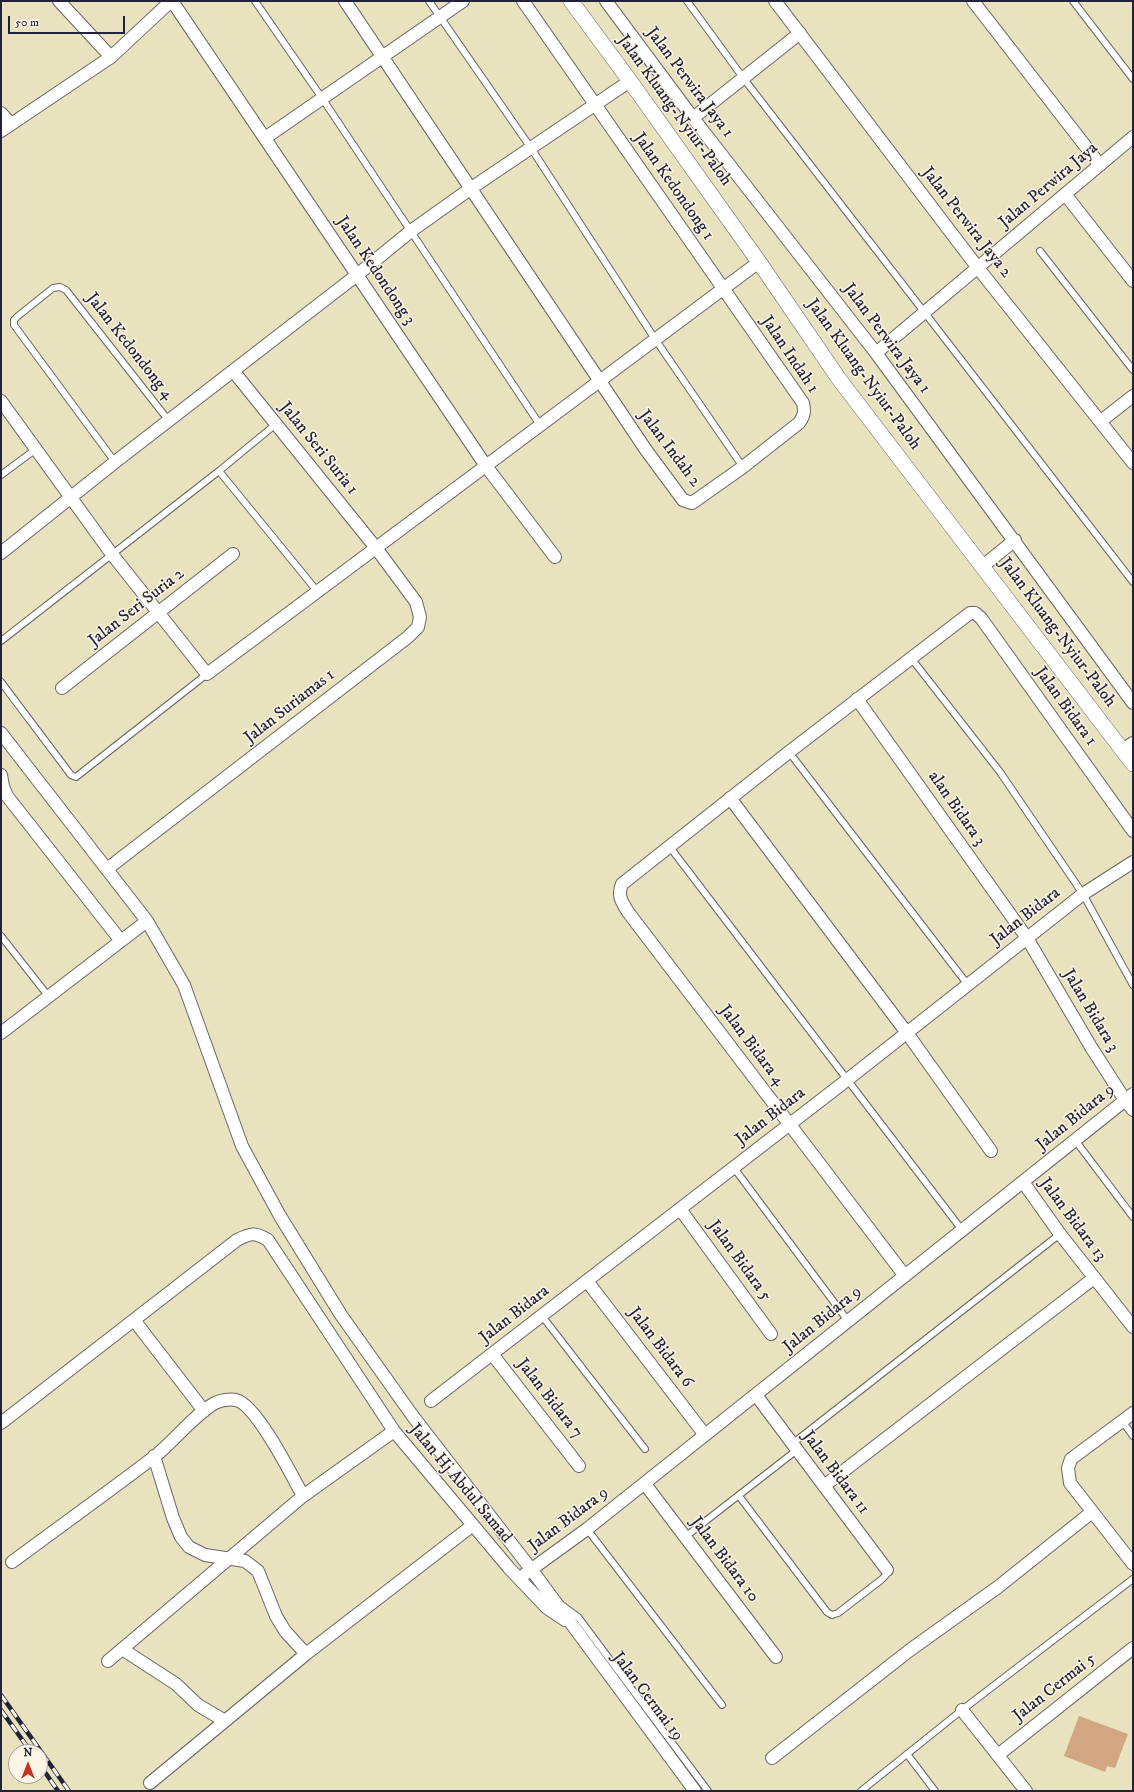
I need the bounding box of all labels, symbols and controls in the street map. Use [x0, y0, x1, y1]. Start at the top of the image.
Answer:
scale bar [10, 8, 127, 34]
text: 50 m [15, 15, 39, 30]
street label: Jalan Perwira Jaya 1 [641, 24, 737, 142]
street label: Jalan Kluang-Nyiur-Paloh [612, 32, 736, 190]
street label: Jalan Kedondong 1 [628, 129, 718, 245]
street label: Jalan Perwira Jaya [995, 139, 1103, 233]
street label: Jalan Perwira Jaya 2 [916, 164, 1016, 282]
street label: Jalan Kedondong 3 [331, 213, 419, 329]
street label: Jalan Perwira Jaya 1 [838, 280, 934, 398]
street label: Jalan Kedondong 4 [81, 289, 177, 405]
street label: Jalan Kluang-Nyiur-Paloh [801, 296, 925, 454]
street label: Jalan Indah 1 [756, 312, 822, 398]
street label: Jalan Seri Suria 1 [274, 398, 362, 500]
street label: Jalan Indah 2 [633, 407, 705, 491]
street label: Jalan Kluang-Nyiur-Paloh [994, 554, 1120, 712]
street label: Jalan Seri Suria 2 [85, 564, 189, 652]
street label: Jalan Bidara 1 [1030, 664, 1100, 750]
street label: Jalan Suriamas 1 [241, 665, 339, 749]
street label: alan Bidara 3 [923, 768, 989, 850]
street label: Jalan Bidara [987, 883, 1065, 951]
street label: Jalan Bidara 3 [1057, 966, 1123, 1056]
street label: Jalan Bidara 4 [714, 1001, 788, 1091]
street label: Jalan Bidara 9 [1033, 1080, 1119, 1156]
street label: Jalan Bidara [732, 1083, 810, 1151]
street label: Jalan Bidara 13 [1034, 1174, 1110, 1266]
street label: Jalan Bidara 5 [703, 1217, 775, 1305]
street label: Jalan Bidara [476, 1281, 554, 1349]
street label: Jalan Bidara 9 [780, 1282, 866, 1358]
street label: Jalan Bidara 6 [623, 1304, 697, 1392]
street label: Jalan Bidara 7 [512, 1355, 586, 1443]
street label: Jalan Hj Abdul Samad [404, 1420, 516, 1548]
street label: Jalan Bidara 11 [797, 1427, 873, 1519]
street label: Jalan Bidara 9 [525, 1483, 613, 1557]
street label: Jalan Bidara 10 [685, 1513, 763, 1607]
street label: Jalan Cermai 19 [607, 1649, 687, 1745]
street label: Jalan Cermai 5 [1009, 1649, 1101, 1727]
north arrow [8, 1744, 48, 1784]
text: N [23, 1746, 33, 1760]

